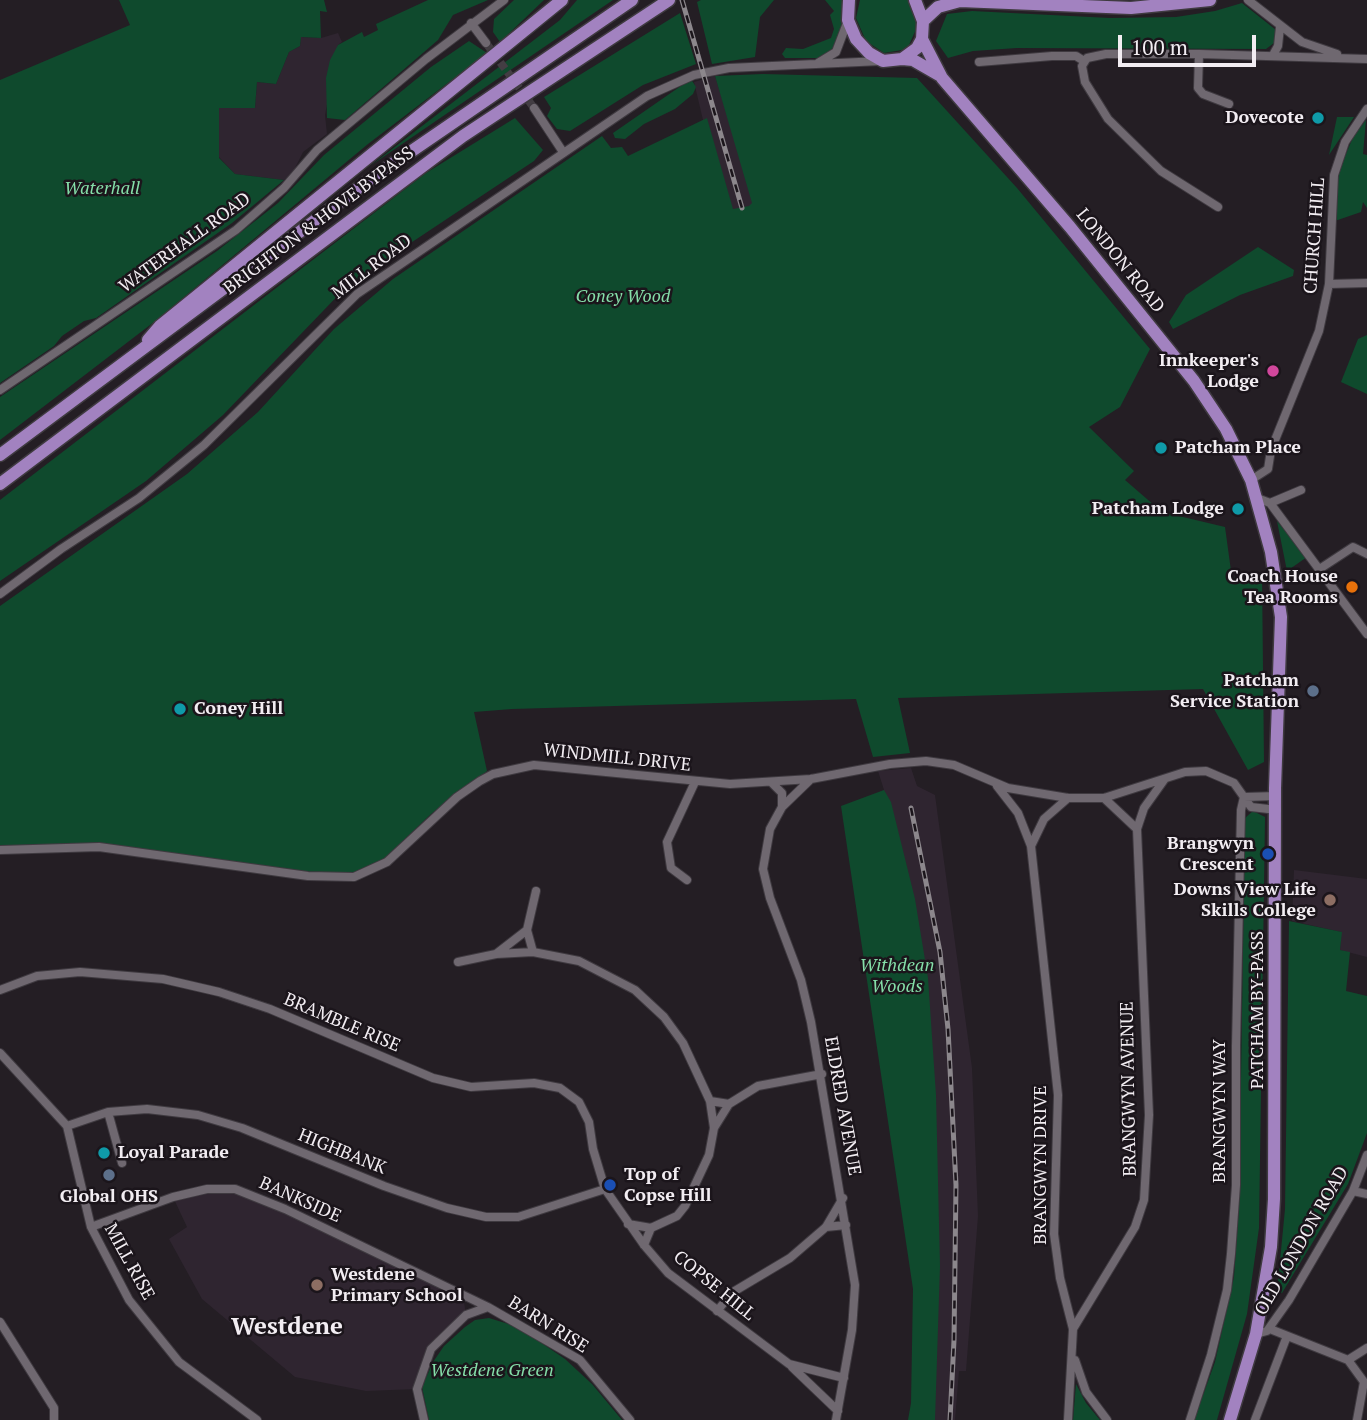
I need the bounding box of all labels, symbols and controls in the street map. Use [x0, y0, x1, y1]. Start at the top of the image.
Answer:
scale bar [1122, 21, 1260, 65]
text: 100 m [1131, 33, 1188, 61]
place label: Dovecote [1225, 107, 1304, 129]
marker: Dovecote [1310, 110, 1326, 126]
street label: BRIGHTON & HOVE BYPASS [220, 142, 418, 300]
street label: CHURCH HILL [1300, 177, 1330, 295]
park label: Waterhall [64, 178, 140, 200]
street label: WATERHALL ROAD [115, 188, 255, 298]
street label: LONDON ROAD [1071, 205, 1169, 317]
street label: MILL ROAD [328, 230, 416, 304]
park label: Coney Wood [576, 286, 670, 308]
place label: Innkeeper's Lodge [1159, 350, 1259, 392]
marker: Innkeeper's Lodge [1265, 363, 1281, 379]
place label: Patcham Place [1175, 437, 1301, 459]
marker: Patcham Place [1153, 440, 1169, 456]
place label: Patcham Lodge [1092, 498, 1224, 520]
marker: Patcham Lodge [1230, 501, 1246, 517]
place label: Coach House Tea Rooms [1227, 566, 1338, 608]
marker: Coach House Tea Rooms [1344, 579, 1360, 595]
place label: Patcham Service Station [1170, 670, 1299, 712]
marker: Patcham Service Station [1305, 683, 1321, 699]
place label: Coney Hill [194, 698, 283, 720]
marker: Coney Hill [172, 701, 188, 717]
street label: WINDMILL DRIVE [542, 739, 692, 777]
place label: Brangwyn Crescent [1167, 833, 1254, 876]
marker: Brangwyn Crescent [1260, 846, 1276, 862]
place label: Downs View Life Skills College [1173, 879, 1316, 922]
marker: Downs View Life Skills College [1322, 892, 1338, 908]
street label: PATCHAM BY-PASS [1247, 931, 1269, 1089]
park label: Withdean Woods [860, 955, 934, 998]
street label: BRAMBLE RISE [281, 989, 403, 1057]
street label: BRANGWYN AVENUE [1117, 1001, 1141, 1177]
street label: ELDRED AVENUE [819, 1035, 865, 1177]
street label: BRANGWYN WAY [1209, 1039, 1231, 1183]
street label: BRANGWYN DRIVE [1030, 1085, 1052, 1245]
street label: HIGHBANK [295, 1125, 389, 1179]
place label: Loyal Parade [118, 1142, 229, 1164]
marker: Loyal Parade [96, 1145, 112, 1161]
street label: OLD LONDON ROAD [1251, 1163, 1353, 1319]
place label: Top of Copse Hill [624, 1164, 711, 1206]
marker: Global OHS [101, 1167, 117, 1183]
street label: BANKSIDE [256, 1172, 344, 1228]
marker: Top of Copse Hill [602, 1177, 618, 1193]
place label: Global OHS [60, 1186, 158, 1208]
street label: MILL RISE [99, 1220, 159, 1304]
street label: COPSE HILL [669, 1246, 759, 1326]
place label: Westdene Primary School [331, 1264, 463, 1306]
marker: Westdene Primary School [309, 1277, 325, 1293]
street label: BARN RISE [504, 1292, 592, 1358]
district label: Westdene [231, 1313, 343, 1341]
park label: Westdene Green [430, 1360, 554, 1382]

